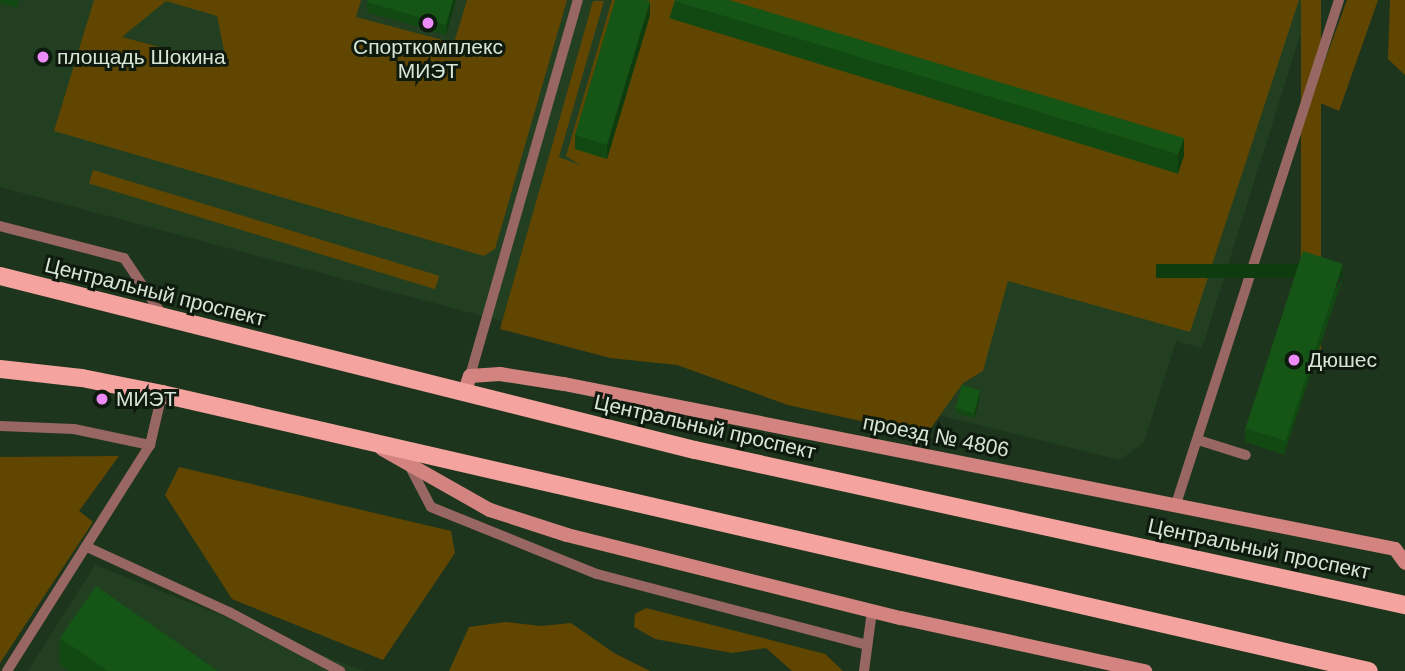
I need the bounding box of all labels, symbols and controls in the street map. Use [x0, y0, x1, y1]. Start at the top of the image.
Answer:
marker: Спорткомплекс МИЭТ [420, 15, 436, 31]
place label: Спорткомплекс МИЭТ [353, 34, 503, 84]
place label: площадь Шокина [57, 44, 226, 70]
marker: площадь Шокина [35, 49, 51, 65]
street label: Центральный проспект [42, 252, 268, 332]
place label: Дюшес [1308, 347, 1377, 373]
marker: Дюшес [1286, 352, 1302, 368]
place label: МИЭТ [116, 386, 177, 412]
street label: Центральный проспект [592, 389, 818, 465]
marker: МИЭТ [94, 391, 110, 407]
street label: проезд № 4806 [861, 409, 1011, 463]
street label: Центральный проспект [1146, 513, 1372, 585]

